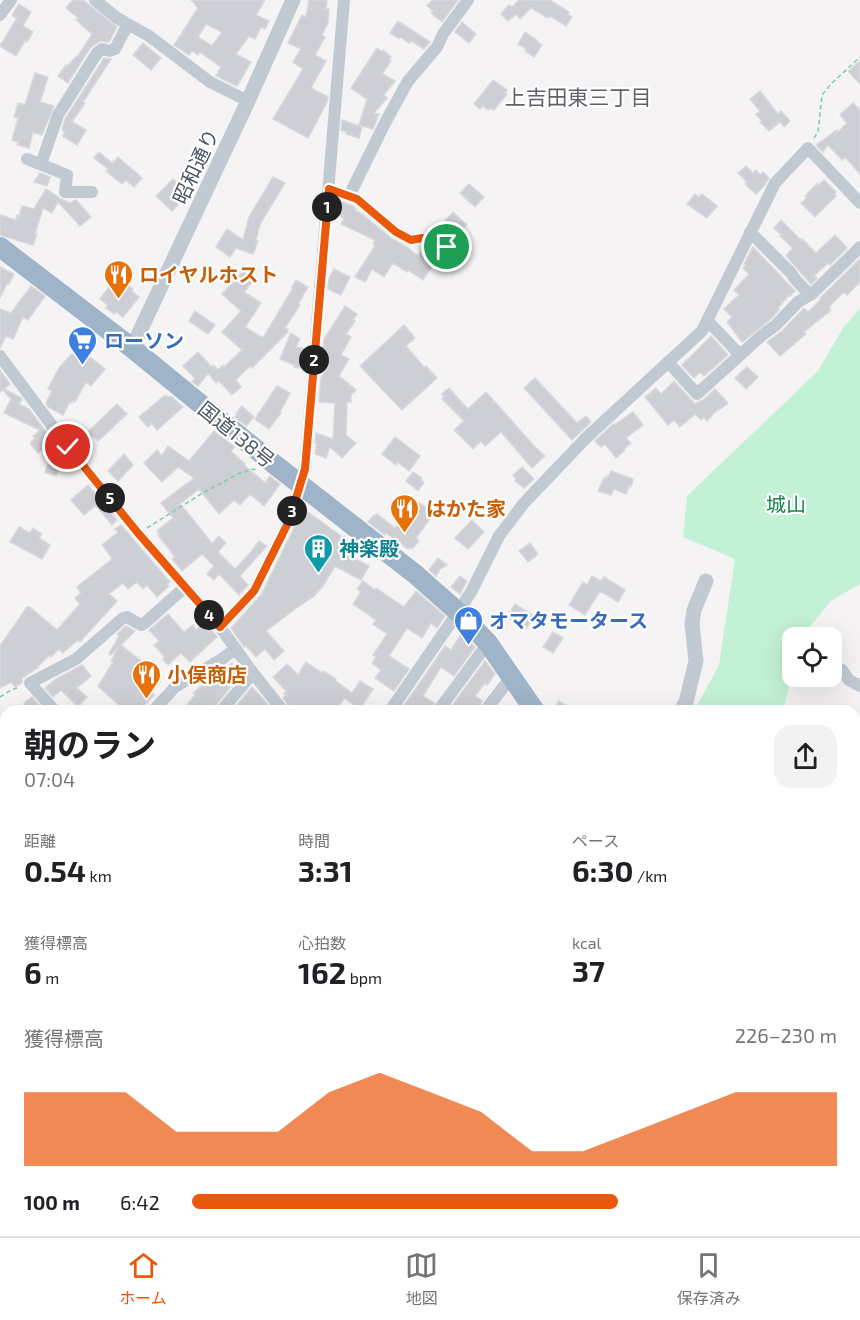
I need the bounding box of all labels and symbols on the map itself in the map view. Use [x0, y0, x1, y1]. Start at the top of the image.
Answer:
district label: 上吉田東三丁目 [505, 84, 652, 109]
street label: 昭和通り [167, 125, 223, 207]
pin: 1 [312, 192, 342, 222]
pin [421, 221, 472, 272]
restaurant icon: ロイヤルホスト [102, 258, 134, 300]
place label: ロイヤルホスト [139, 262, 278, 286]
supermarket icon: ローソン [67, 324, 99, 366]
place label: ローソン [104, 328, 184, 352]
pin: 2 [299, 345, 329, 375]
street label: 国道138号 [194, 396, 280, 472]
pin [42, 421, 93, 472]
pin: 5 [95, 483, 125, 513]
restaurant icon: はかた家 [389, 492, 421, 534]
park label: 城山 [766, 492, 806, 516]
pin: 3 [277, 496, 307, 526]
place label: はかた家 [426, 496, 506, 520]
building icon: 神楽殿 [302, 532, 334, 574]
place label: 神楽殿 [339, 536, 399, 560]
pin: 4 [194, 600, 224, 630]
shop icon: オマタモータース [452, 604, 484, 646]
place label: オマタモータース [489, 608, 648, 632]
restaurant icon: 小俣商店 [130, 658, 162, 700]
place label: 小俣商店 [167, 662, 247, 686]

